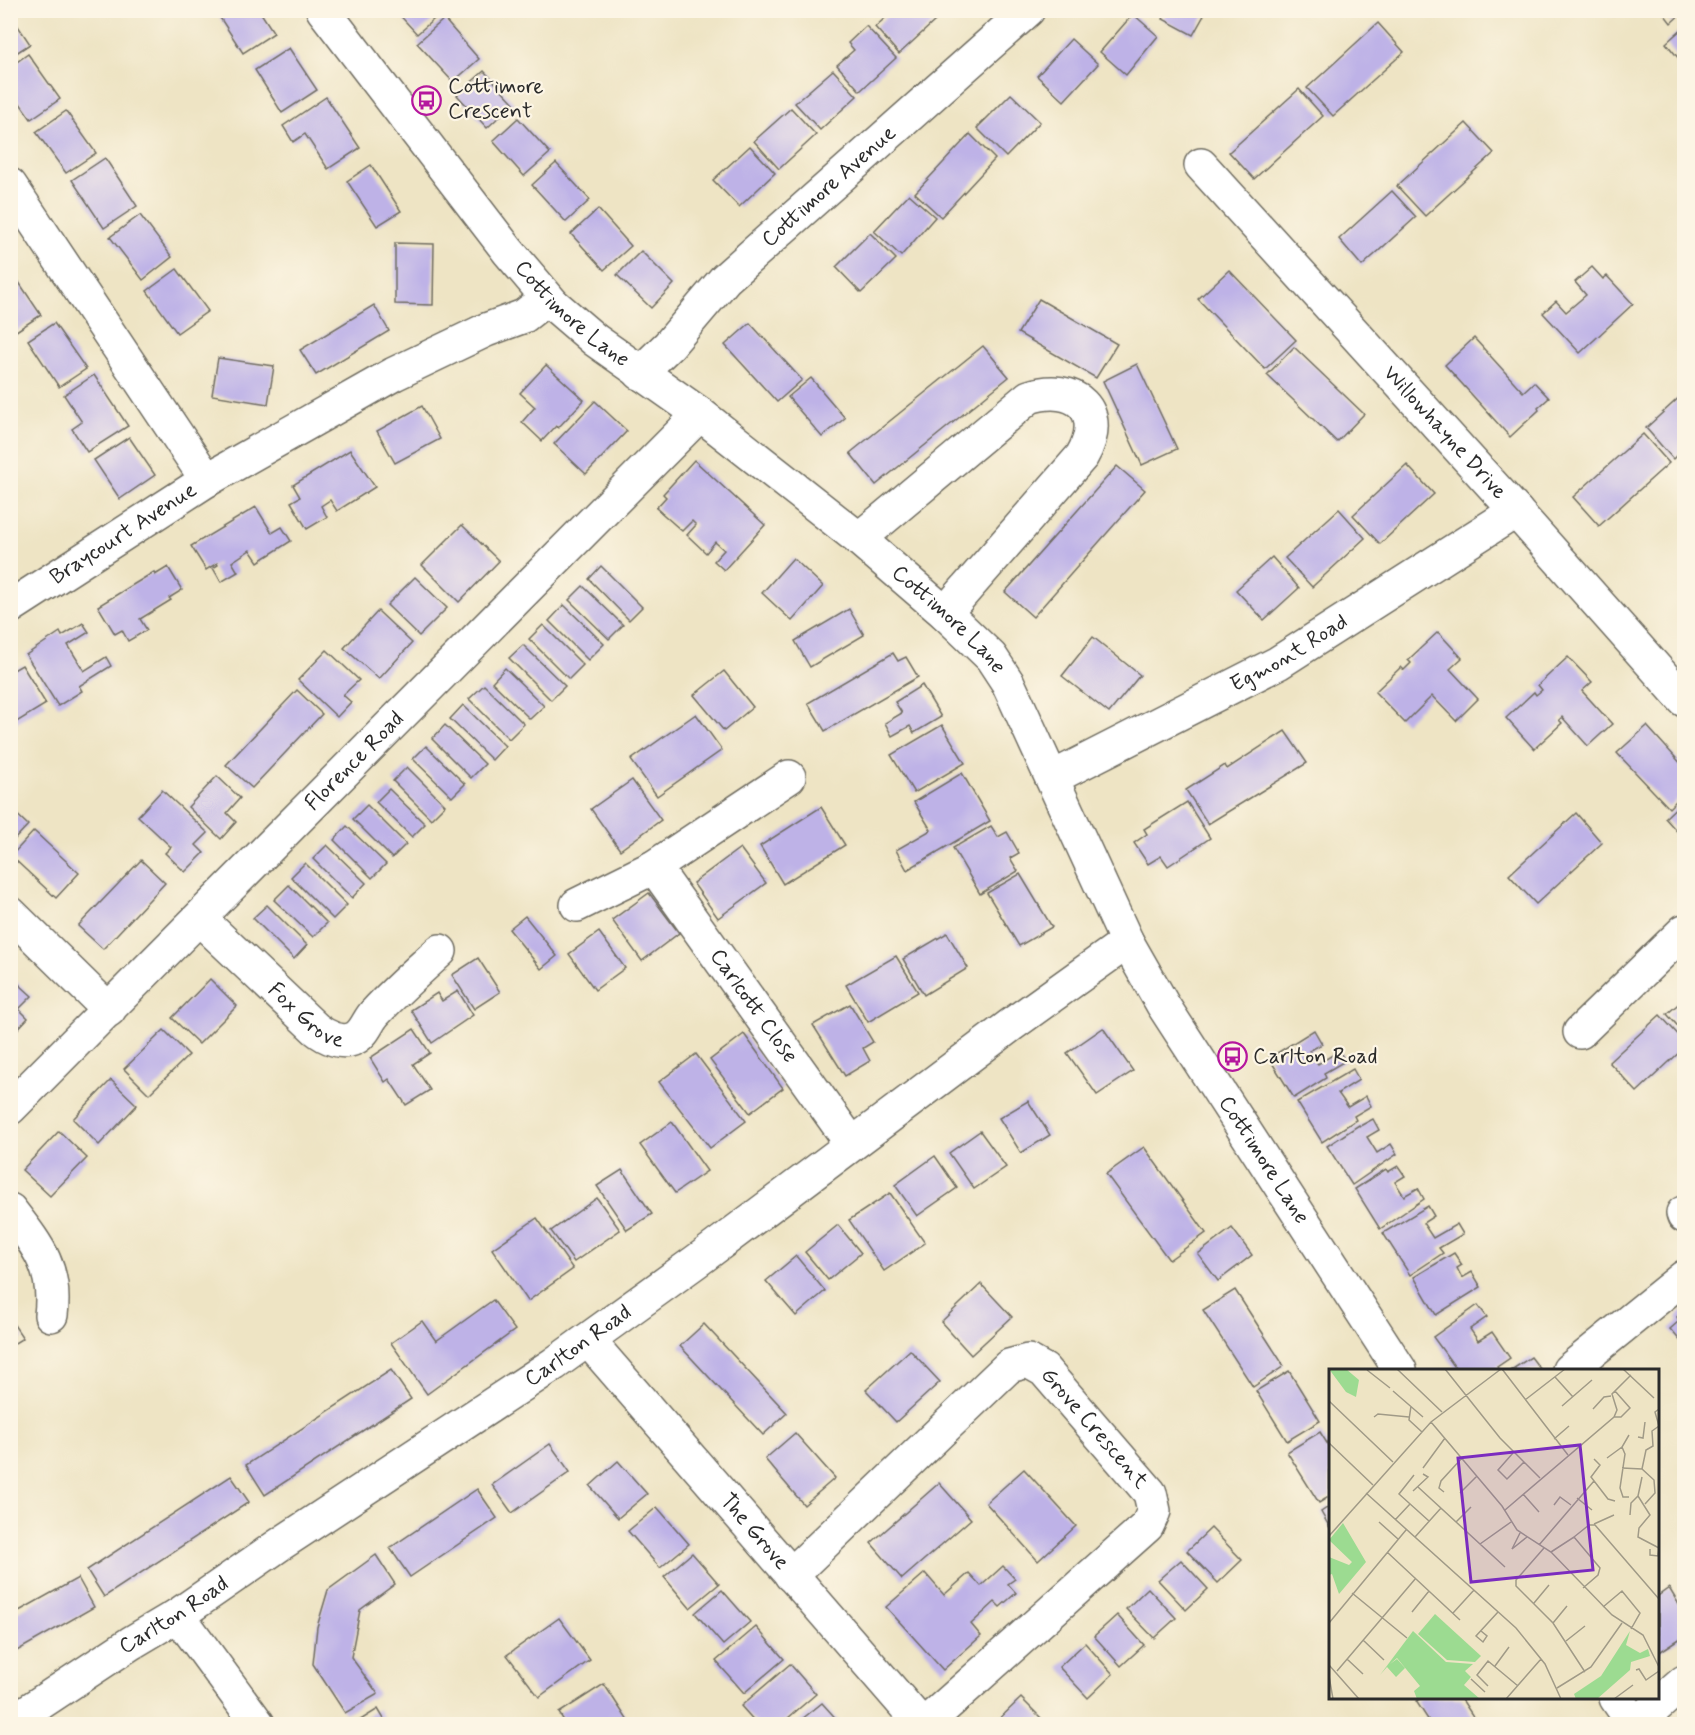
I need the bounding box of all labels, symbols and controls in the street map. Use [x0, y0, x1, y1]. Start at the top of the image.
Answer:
place label: Cottimore Crescent [448, 73, 544, 126]
bus stop icon: Cottimore Crescent [411, 84, 443, 116]
street label: Cottimore Avenue [756, 119, 902, 254]
street label: Cottimore Lane [508, 255, 635, 374]
street label: Willowhayne Drive [1377, 360, 1513, 506]
street label: Braycourt Avenue [45, 476, 202, 591]
street label: Cottimore Lane [886, 559, 1012, 679]
street label: Egmont Road [1226, 608, 1353, 699]
street label: Florence Road [299, 705, 410, 817]
street label: Carlcott Close [703, 944, 804, 1069]
street label: Fox Grove [262, 976, 346, 1055]
bus stop icon: Carlton Road [1216, 1041, 1248, 1073]
place label: Carlton Road [1253, 1043, 1378, 1071]
street label: Cottimore Lane [1212, 1091, 1315, 1229]
street label: Carlton Road [519, 1299, 637, 1393]
street label: Grove Crescent [1034, 1362, 1154, 1495]
inset map [1329, 1369, 1659, 1699]
street label: The Grove [713, 1488, 795, 1576]
street label: Carlton Road [114, 1570, 234, 1661]

